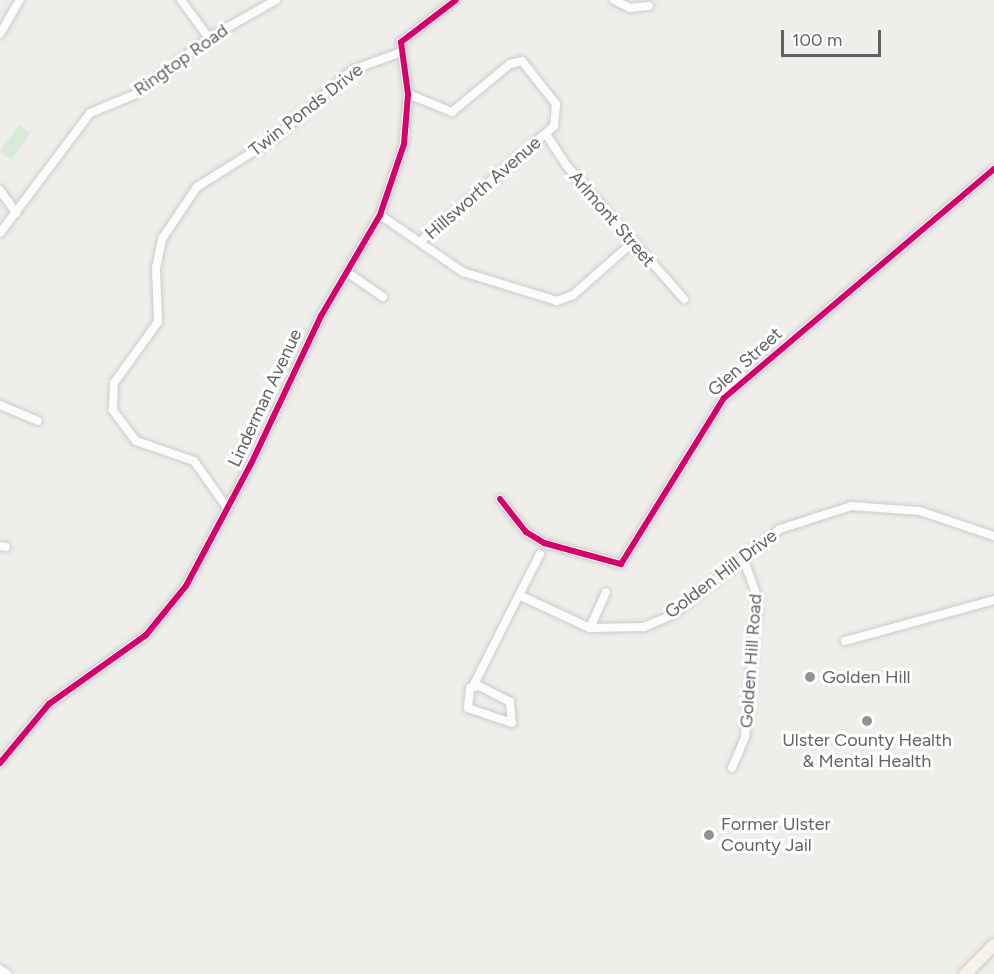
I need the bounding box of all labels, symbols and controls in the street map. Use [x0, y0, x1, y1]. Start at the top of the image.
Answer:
scale bar [784, 18, 884, 56]
street label: Ringtop Road [130, 20, 232, 100]
text: 100 m [792, 29, 842, 51]
street label: Twin Ponds Drive [245, 59, 367, 161]
street label: Hillsworth Avenue [421, 132, 545, 244]
street label: Arlmont Street [565, 167, 659, 271]
street label: Glen Street [703, 323, 787, 401]
street label: Linderman Avenue [224, 326, 306, 470]
street label: Golden Hill Drive [661, 525, 781, 623]
street label: Golden Hill Road [736, 593, 766, 729]
place label: Golden Hill [822, 666, 911, 688]
marker: Golden Hill [803, 670, 817, 684]
marker: Ulster County Health & Mental Health [860, 714, 874, 728]
place label: Ulster County Health & Mental Health [782, 730, 952, 772]
place label: Former Ulster County Jail [721, 814, 831, 856]
marker: Former Ulster County Jail [702, 828, 716, 842]

